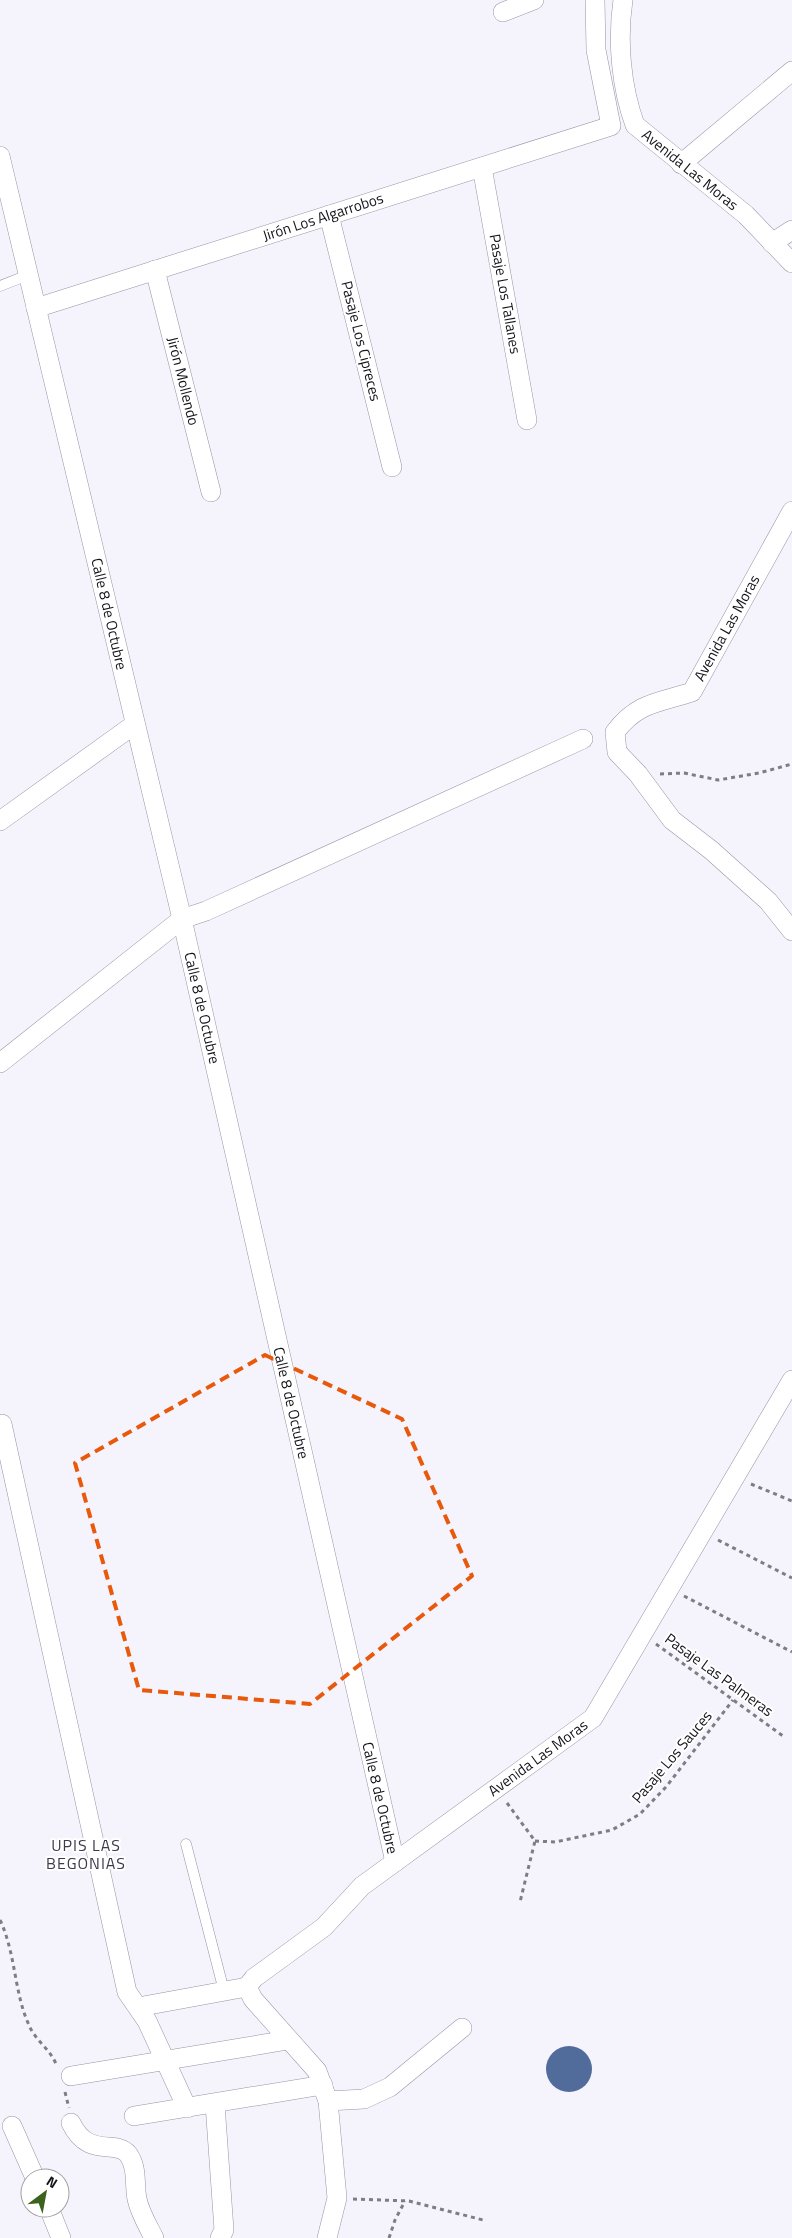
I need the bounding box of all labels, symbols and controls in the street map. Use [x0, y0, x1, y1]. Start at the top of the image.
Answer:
street label: Avenida Las Moras [637, 123, 744, 216]
street label: Jirón Los Algarrobos [259, 186, 386, 247]
street label: Pasaje Los Tallanes [484, 232, 527, 356]
street label: Pasaje Los Cipreces [335, 278, 388, 403]
street label: Jirón Mollendo [161, 334, 206, 428]
street label: Calle 8 de Octubre [85, 556, 134, 672]
street label: Avenida Las Moras [688, 570, 765, 685]
street label: Calle 8 de Octubre [178, 950, 227, 1066]
street label: Calle 8 de Octubre [267, 1345, 316, 1461]
street label: Pasaje Las Palmeras [660, 1627, 778, 1722]
street label: Pasaje Los Sauces [626, 1705, 717, 1808]
street label: Avenida Las Moras [483, 1713, 592, 1802]
street label: Calle 8 de Octubre [356, 1740, 405, 1856]
district label: UPIS LAS BEGONIAS [46, 1833, 126, 1875]
north arrow [20, 2168, 70, 2218]
text: N [42, 2170, 62, 2193]

